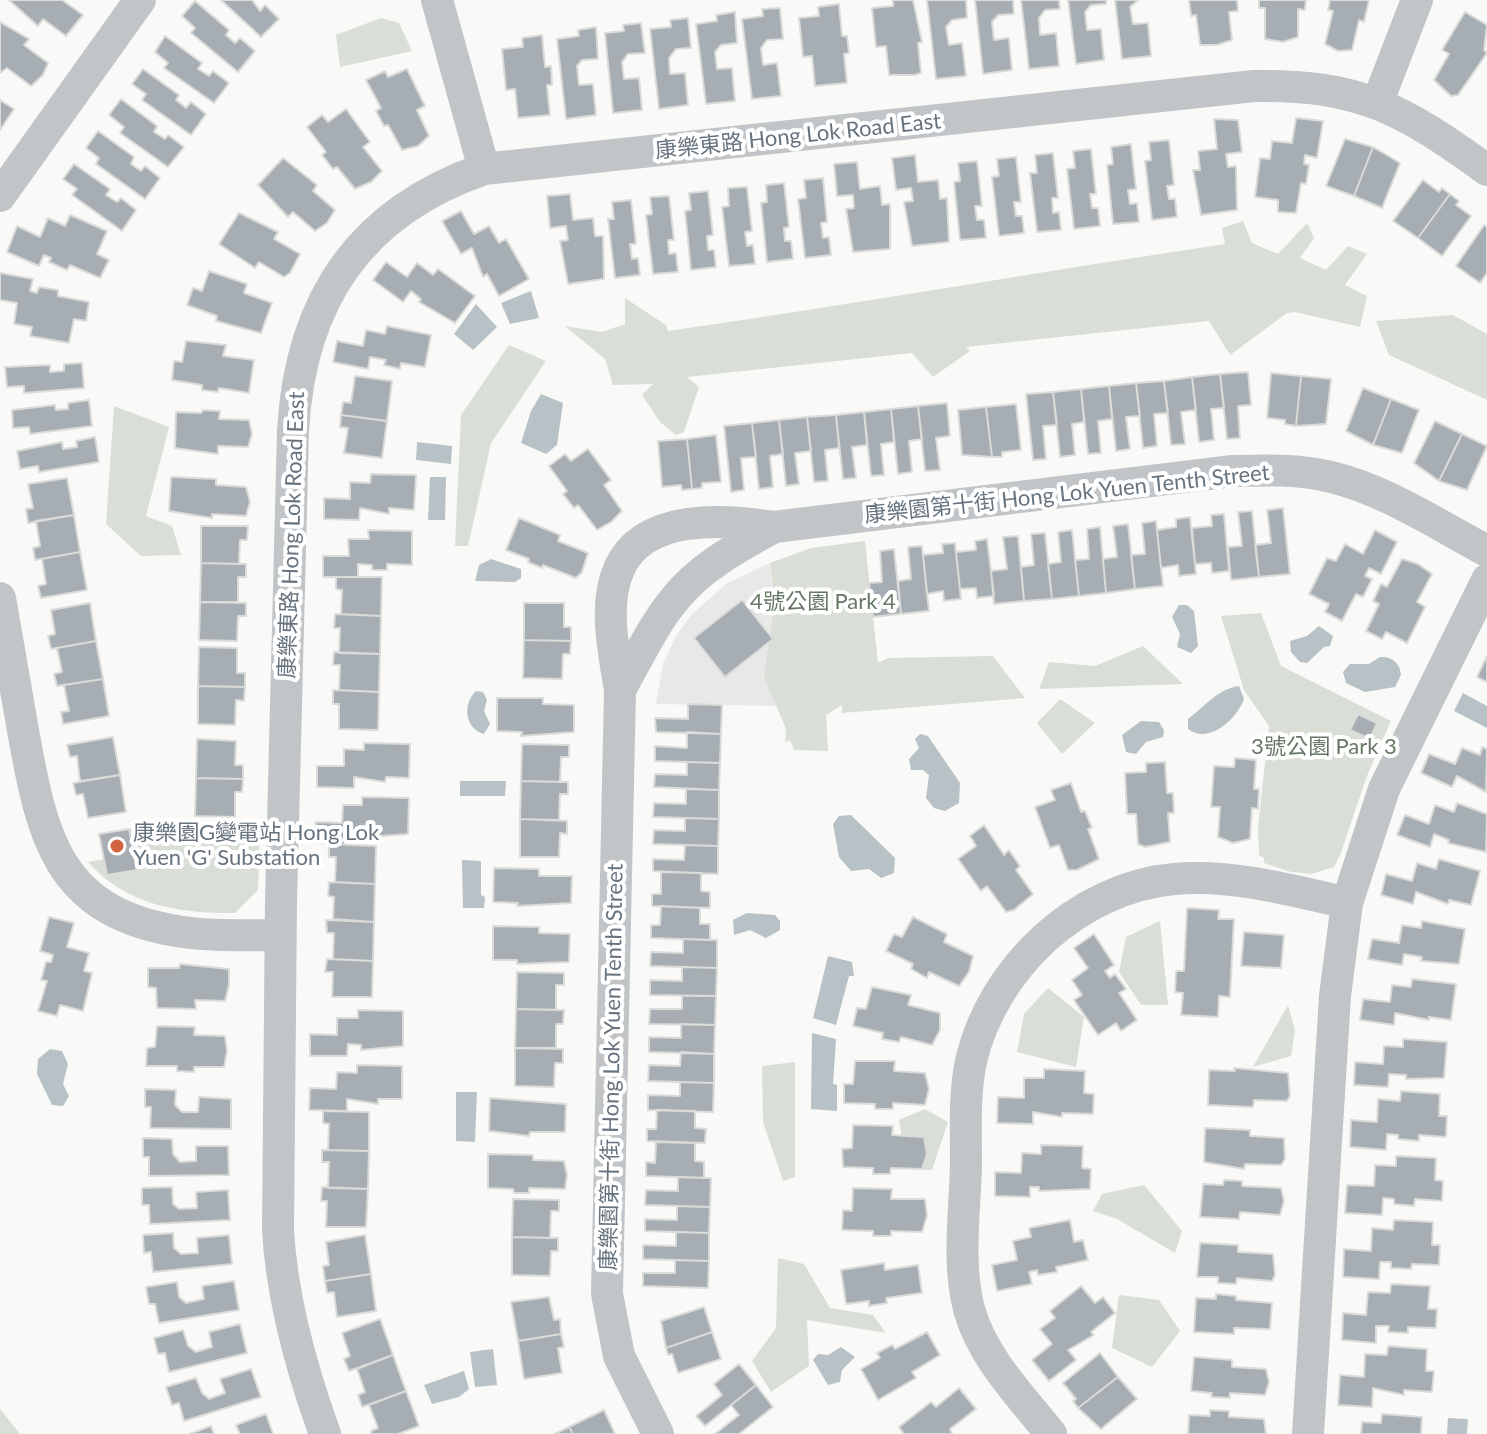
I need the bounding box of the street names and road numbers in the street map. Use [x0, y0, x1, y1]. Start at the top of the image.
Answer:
street label: 康樂東路 Hong Lok Road East [654, 108, 942, 164]
street label: 康樂東路 Hong Lok Road East [274, 391, 310, 679]
street label: 康樂園第十街 Hong Lok Yuen Tenth Street [863, 460, 1271, 528]
street label: 康樂園第十街 Hong Lok Yuen Tenth Street [595, 863, 629, 1271]

